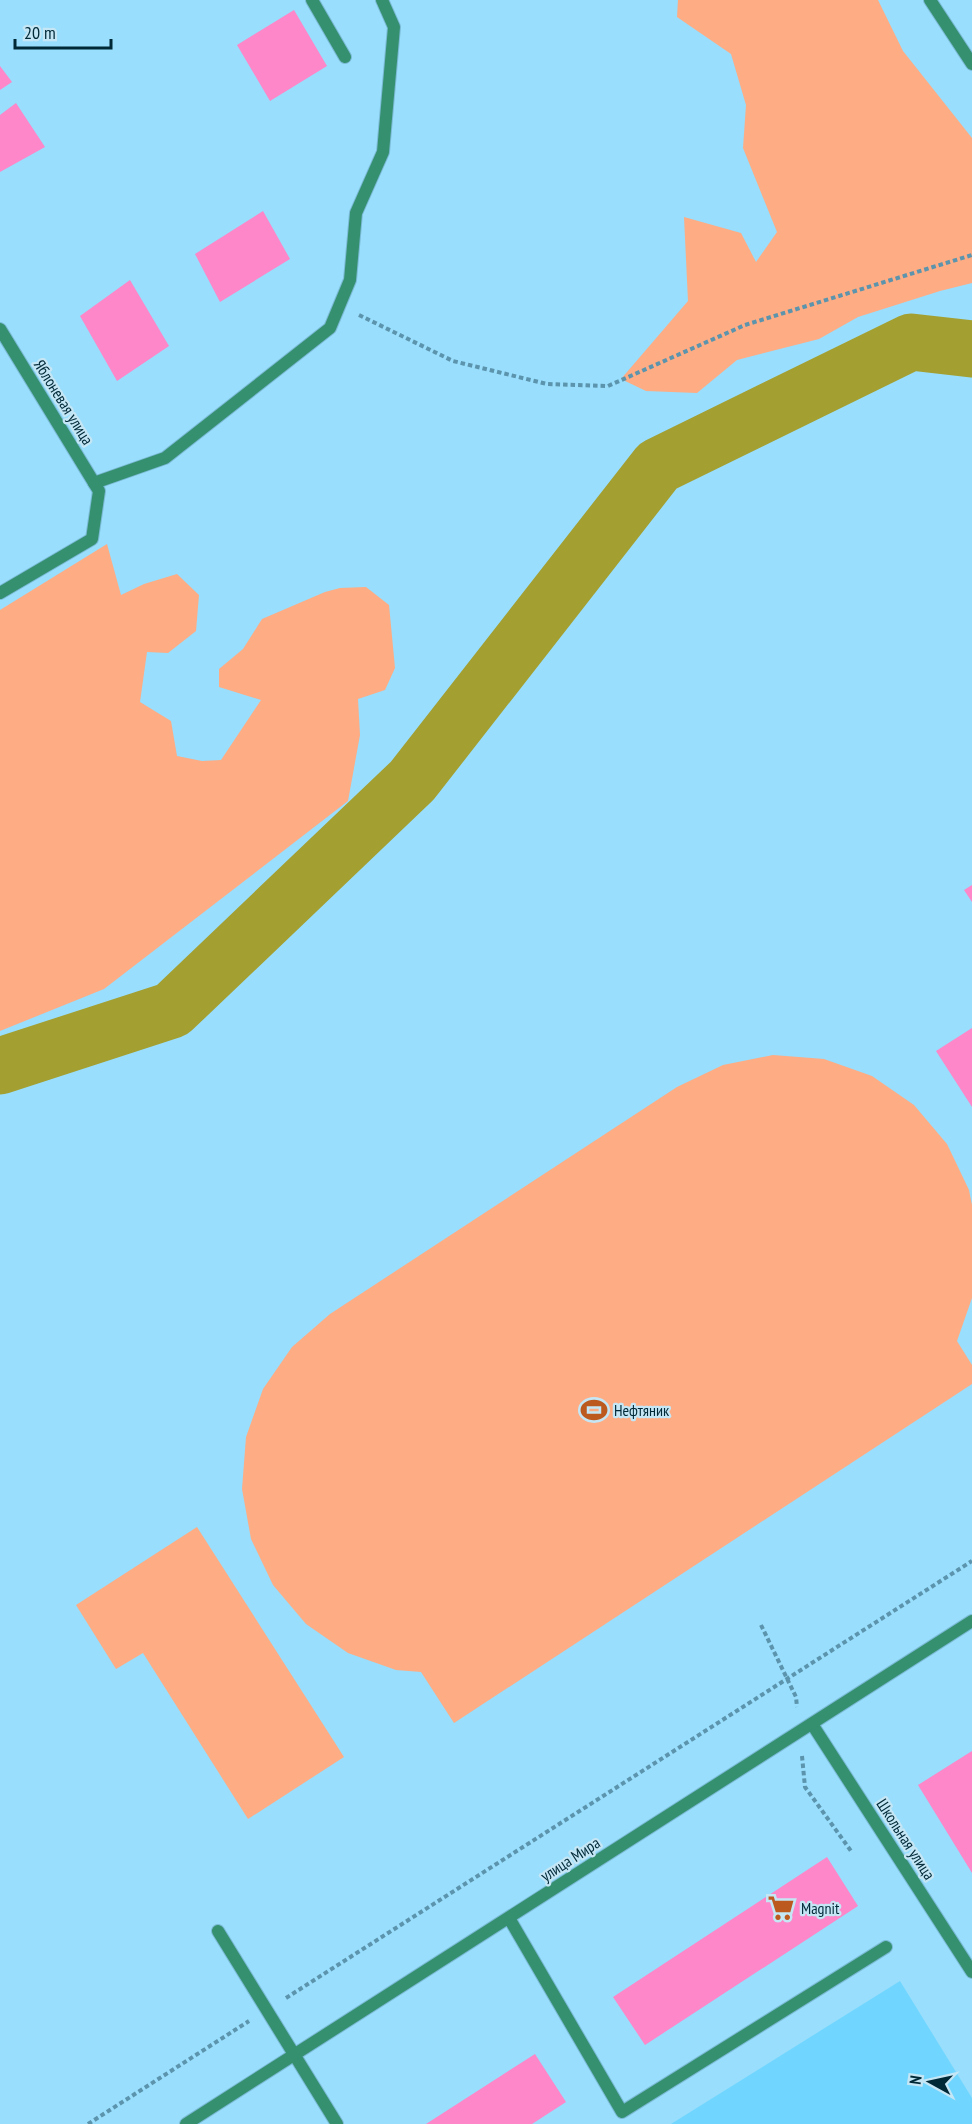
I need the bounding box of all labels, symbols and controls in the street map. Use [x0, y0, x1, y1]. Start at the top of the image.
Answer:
scale bar [15, 12, 111, 50]
text: 20 m [24, 21, 56, 44]
street label: Яблоневая улица [30, 356, 98, 448]
sports icon: Нефтяник [579, 1395, 609, 1425]
place label: Нефтяник [614, 1400, 670, 1420]
street label: Школьная улица [872, 1795, 940, 1883]
street label: улица Мира [537, 1832, 603, 1886]
supermarket icon: Magnit [766, 1893, 796, 1923]
place label: Magnit [801, 1898, 840, 1918]
north arrow [900, 2052, 960, 2112]
text: N [905, 2074, 926, 2086]

